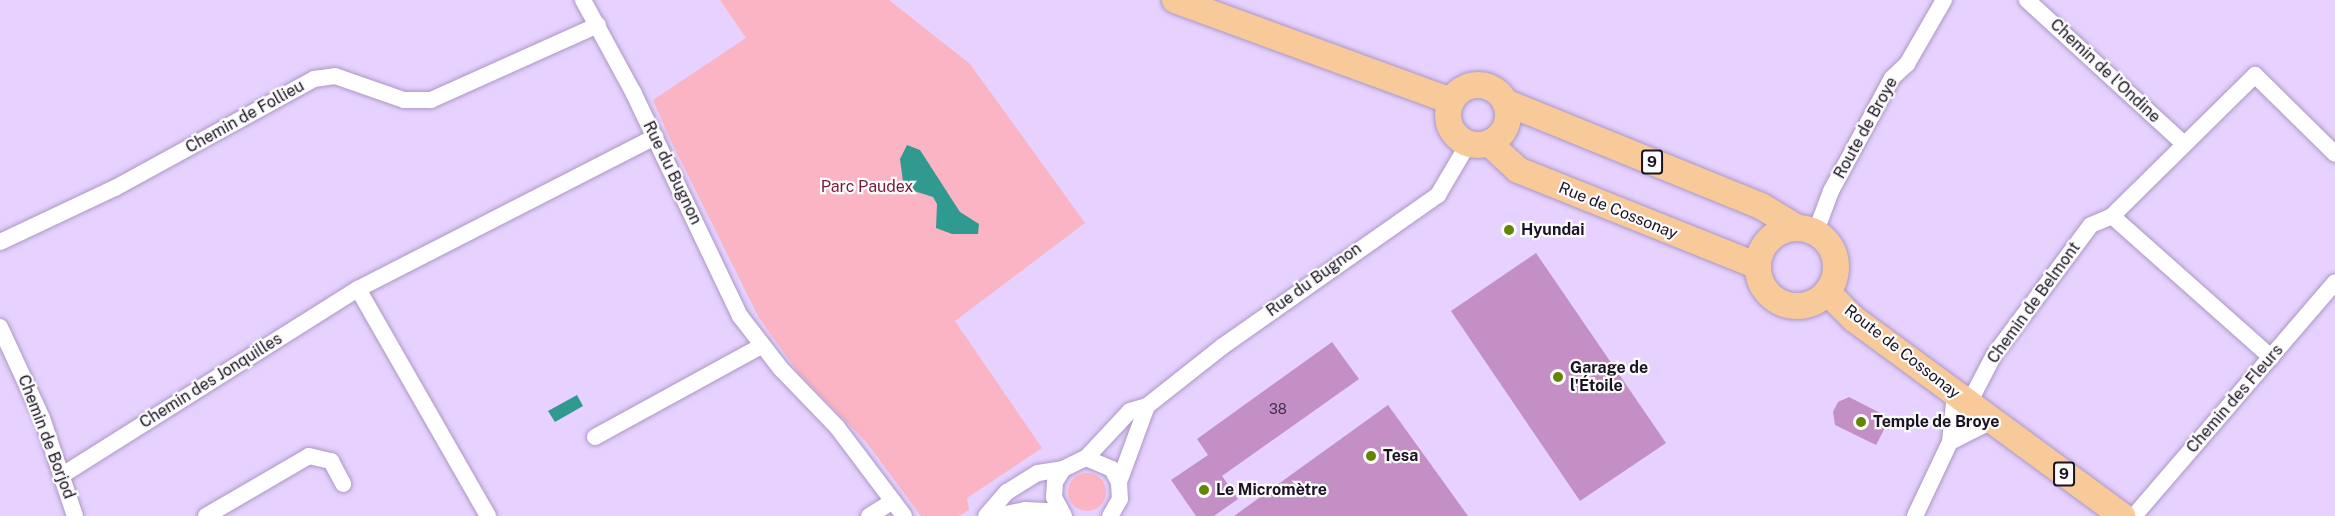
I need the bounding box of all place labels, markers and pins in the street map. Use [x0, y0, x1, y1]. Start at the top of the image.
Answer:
place label: Hyundai [1521, 220, 1584, 240]
marker: Hyundai [1502, 223, 1516, 237]
place label: Garage de l'Étoile [1570, 358, 1648, 396]
marker: Garage de l'Étoile [1551, 370, 1565, 384]
place label: Temple de Broye [1873, 412, 2000, 432]
marker: Temple de Broye [1854, 415, 1868, 429]
place label: Tesa [1383, 446, 1418, 466]
marker: Tesa [1364, 449, 1378, 463]
place label: Le Micromètre [1216, 480, 1327, 500]
marker: Le Micromètre [1197, 483, 1211, 497]

